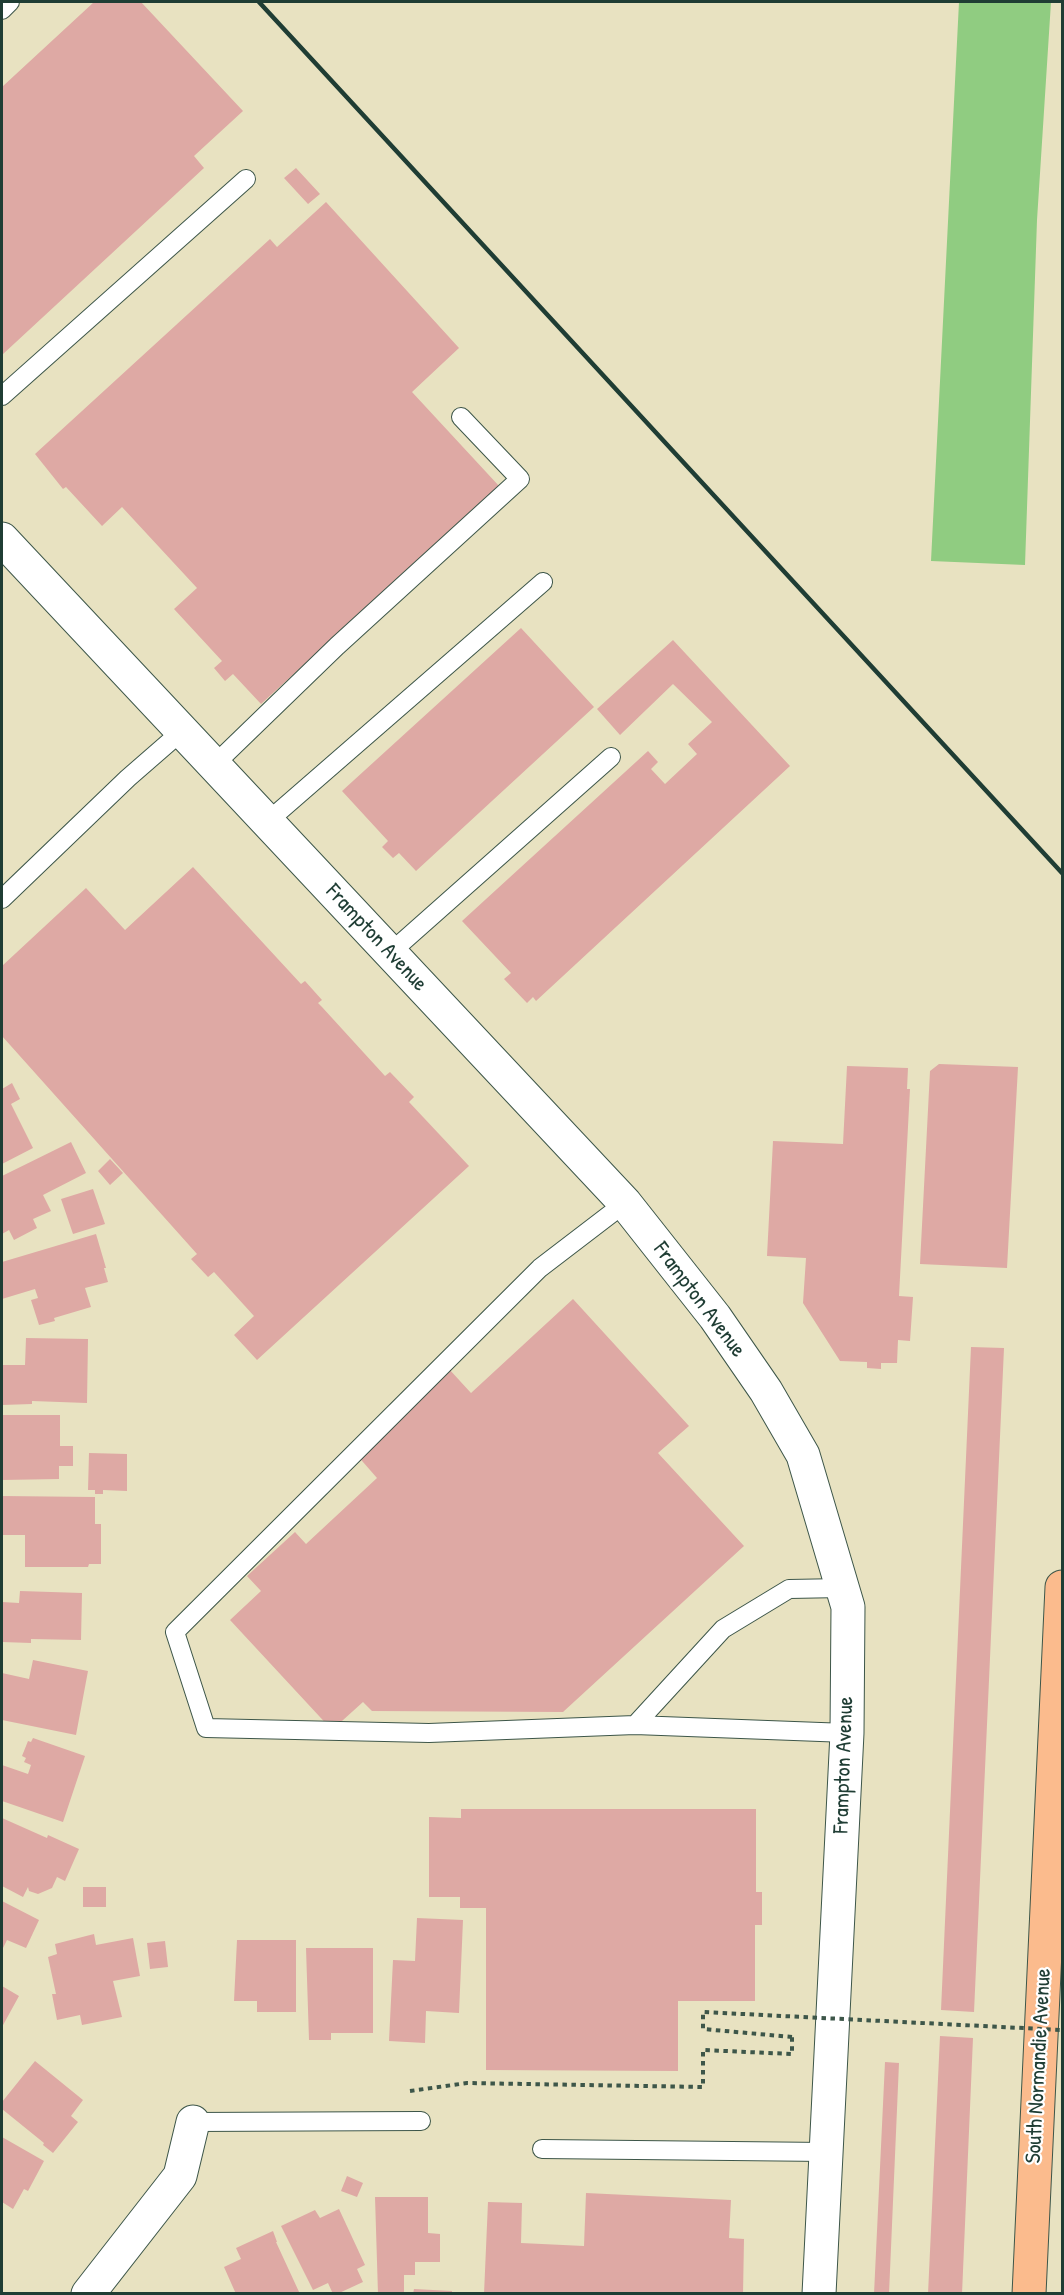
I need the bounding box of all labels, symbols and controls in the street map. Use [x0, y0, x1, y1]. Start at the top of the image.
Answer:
street label: Frampton Avenue [320, 879, 432, 997]
street label: Frampton Avenue [647, 1237, 751, 1363]
street label: Frampton Avenue [828, 1696, 860, 1834]
street label: South Normandie Avenue [1021, 1968, 1057, 2164]

